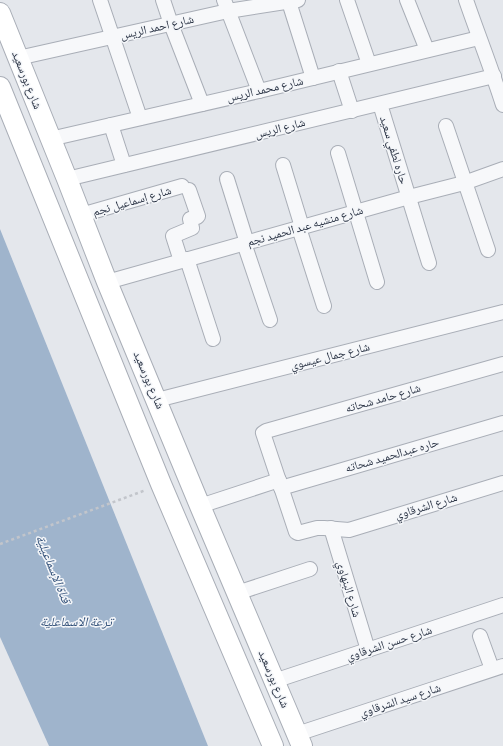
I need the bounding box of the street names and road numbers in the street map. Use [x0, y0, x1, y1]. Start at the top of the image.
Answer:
street label: شارع احمد الريس [119, 11, 195, 43]
street label: شارع بورسعيد [8, 48, 46, 112]
street label: شارع محمد الريس [225, 72, 305, 106]
street label: شارع الريس [253, 114, 307, 142]
street label: حاره لطفي سعيد [374, 114, 412, 187]
street label: شارع إسماعيل نجم [91, 182, 173, 220]
street label: شارع منشيه عبد الحميد نجم [245, 202, 365, 250]
street label: شارع جمال عيسوي [289, 338, 372, 376]
street label: شارع بورسعيد [130, 349, 168, 412]
street label: شارع حامد شحاته [343, 380, 423, 416]
street label: حاره عبدالحميد شحاته [343, 434, 441, 475]
street label: شارع الشرقاوي [393, 489, 460, 525]
street label: شارع البنهاوي [331, 559, 365, 620]
street label: شارع حسن الشرقاوي [344, 622, 435, 666]
street label: شارع بورسعيد [255, 648, 293, 711]
street label: شارع سيد الشرقاوي [357, 679, 443, 723]

